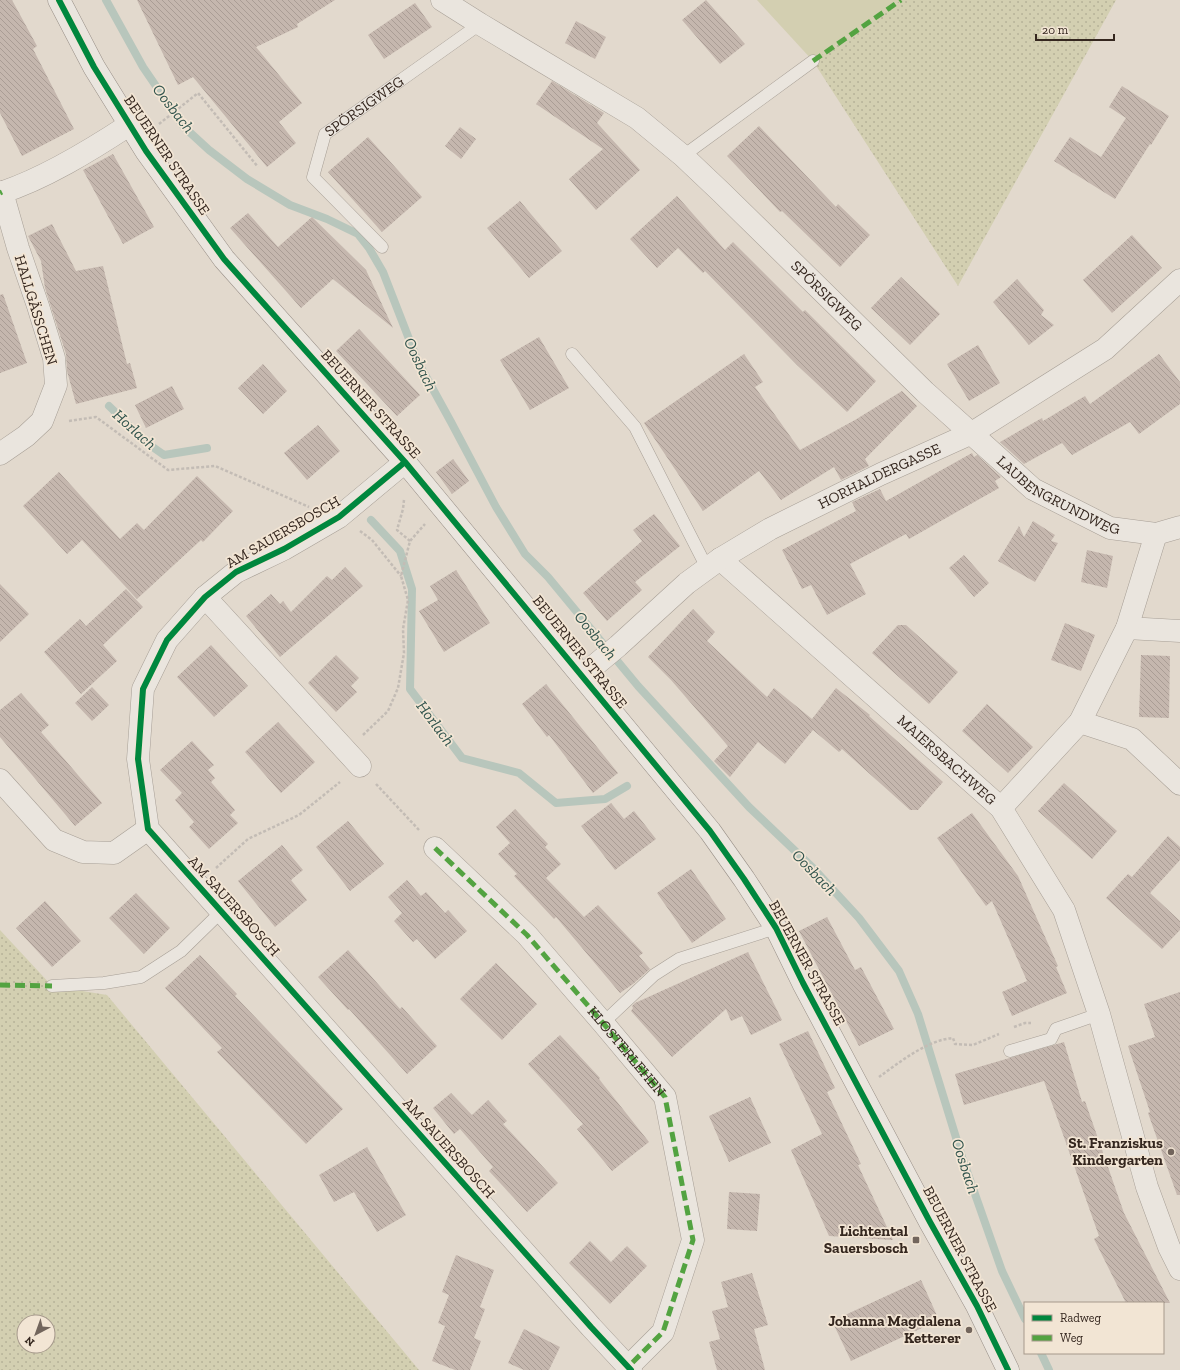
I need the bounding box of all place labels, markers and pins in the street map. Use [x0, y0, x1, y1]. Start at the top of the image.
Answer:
place label: St. Franziskus Kindergarten [1068, 1134, 1163, 1169]
marker: St. Franziskus Kindergarten [1166, 1147, 1176, 1157]
place label: Lichtental Sauersbosch [824, 1222, 908, 1257]
marker: Lichtental Sauersbosch [911, 1235, 921, 1245]
place label: Johanna Magdalena Ketterer [828, 1312, 961, 1347]
marker: Johanna Magdalena Ketterer [964, 1325, 974, 1335]

